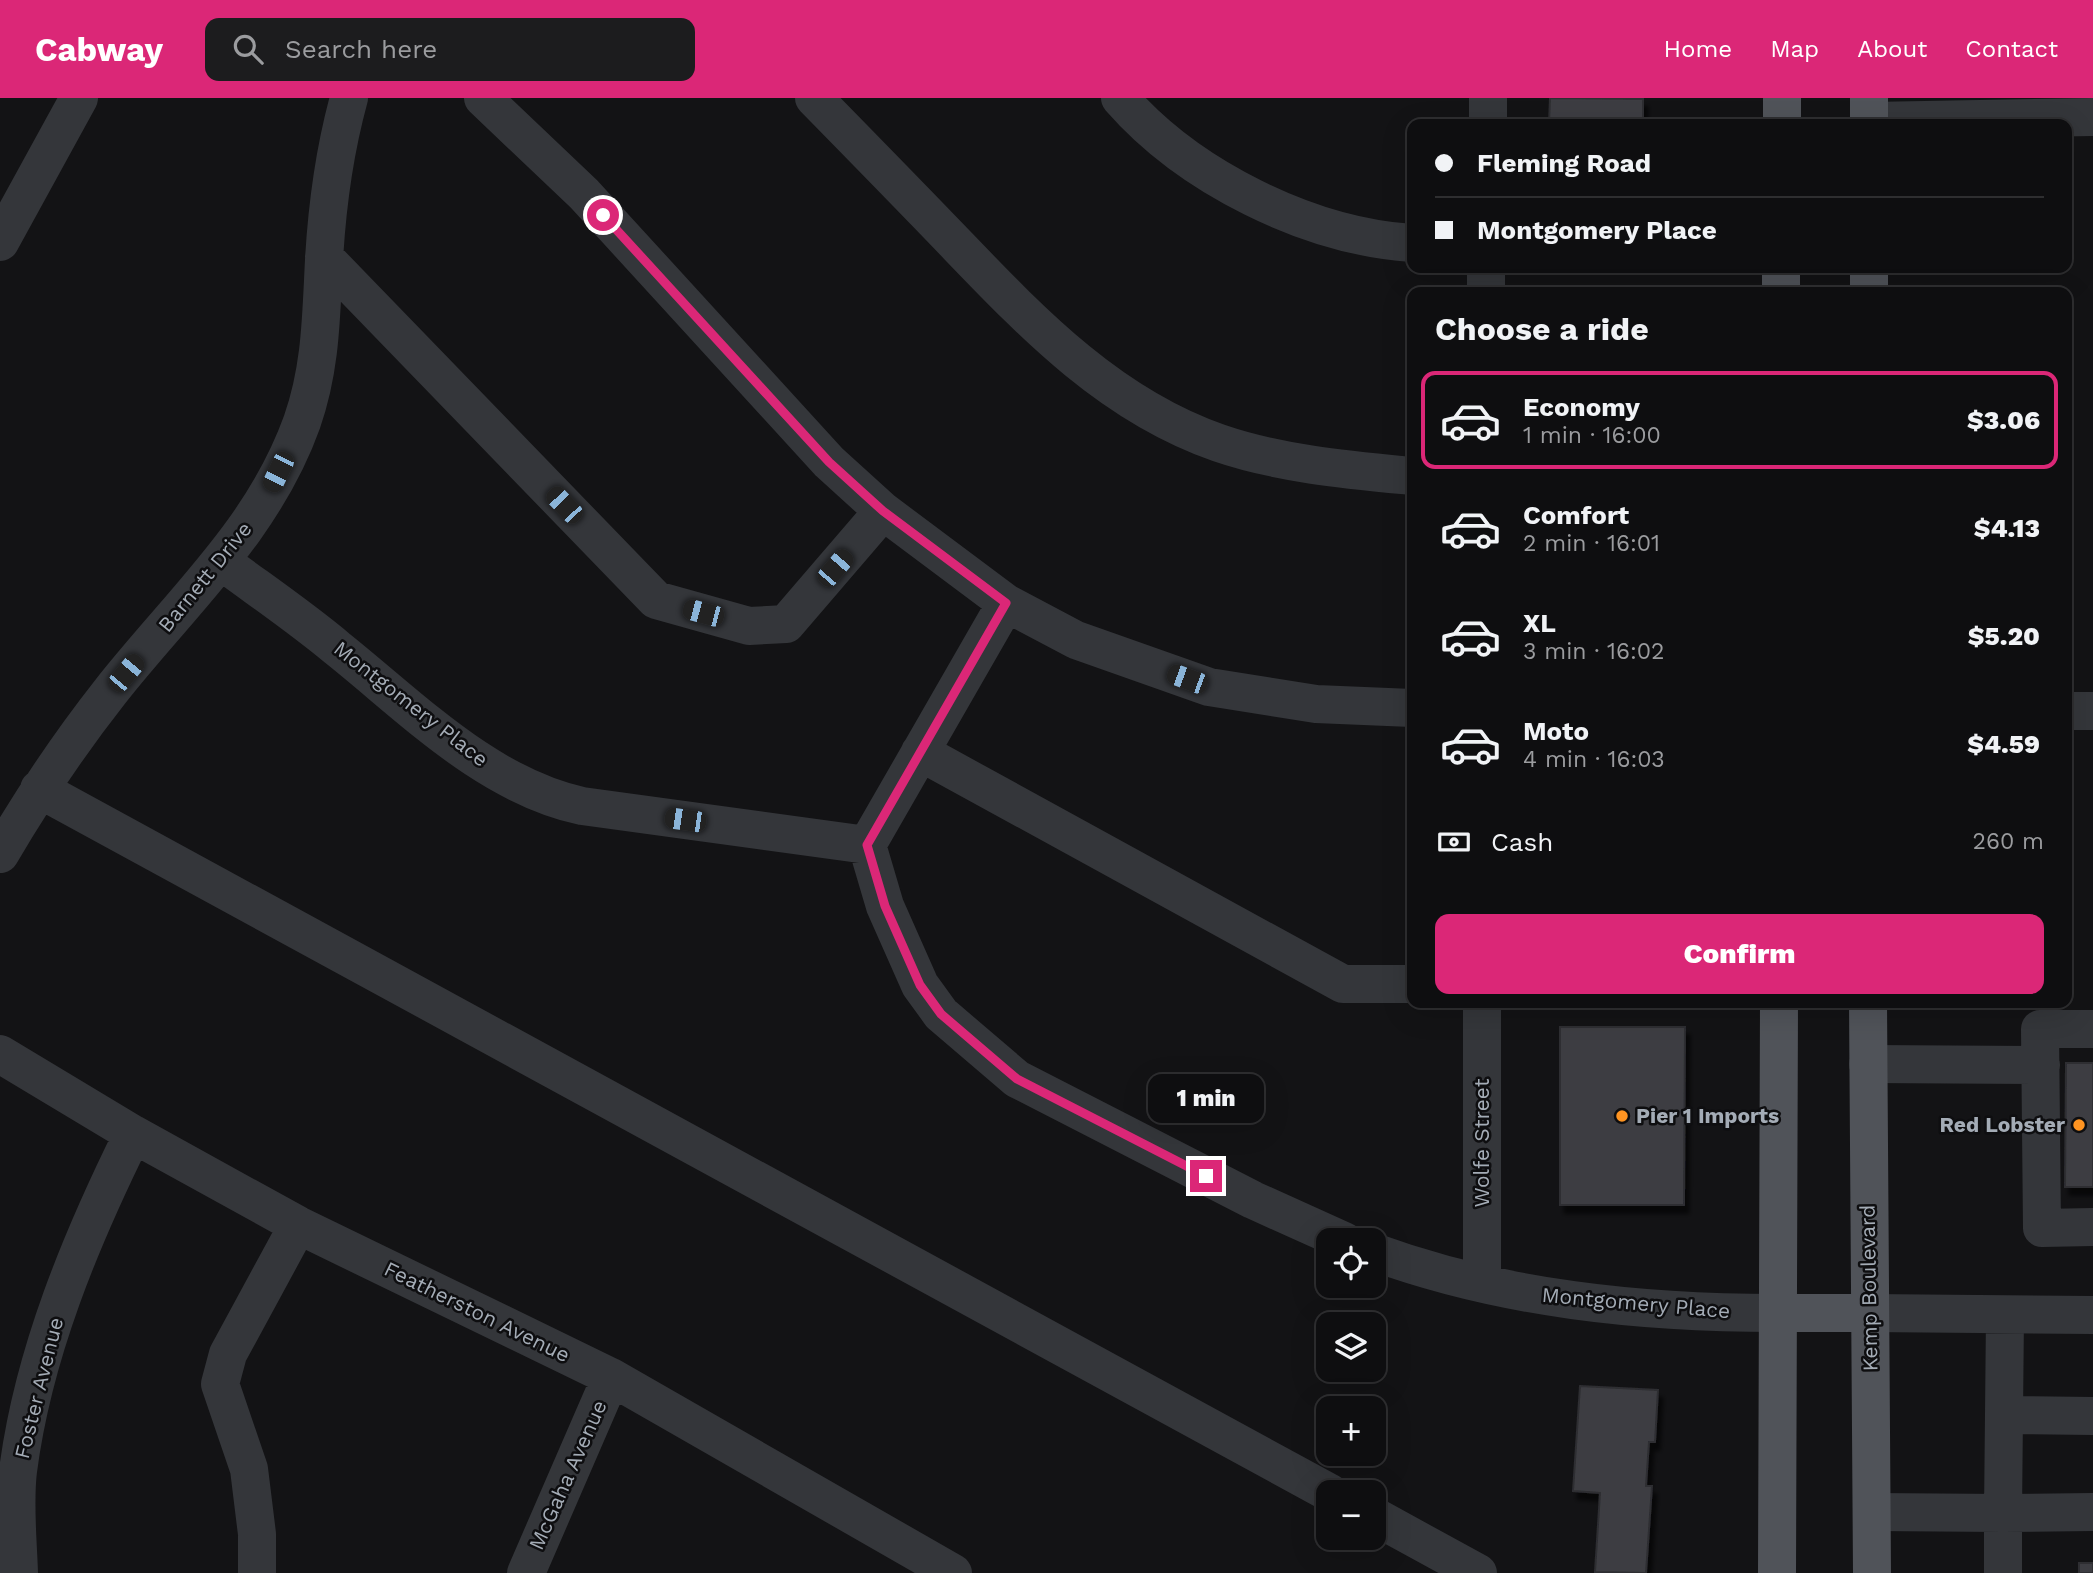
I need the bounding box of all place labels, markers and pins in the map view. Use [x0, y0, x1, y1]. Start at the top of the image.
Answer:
place label: Pier 1 Imports [1636, 1103, 1779, 1128]
marker: Pier 1 Imports [1614, 1108, 1630, 1124]
place label: Red Lobster [1940, 1112, 2065, 1137]
marker: Red Lobster [2071, 1117, 2087, 1133]

